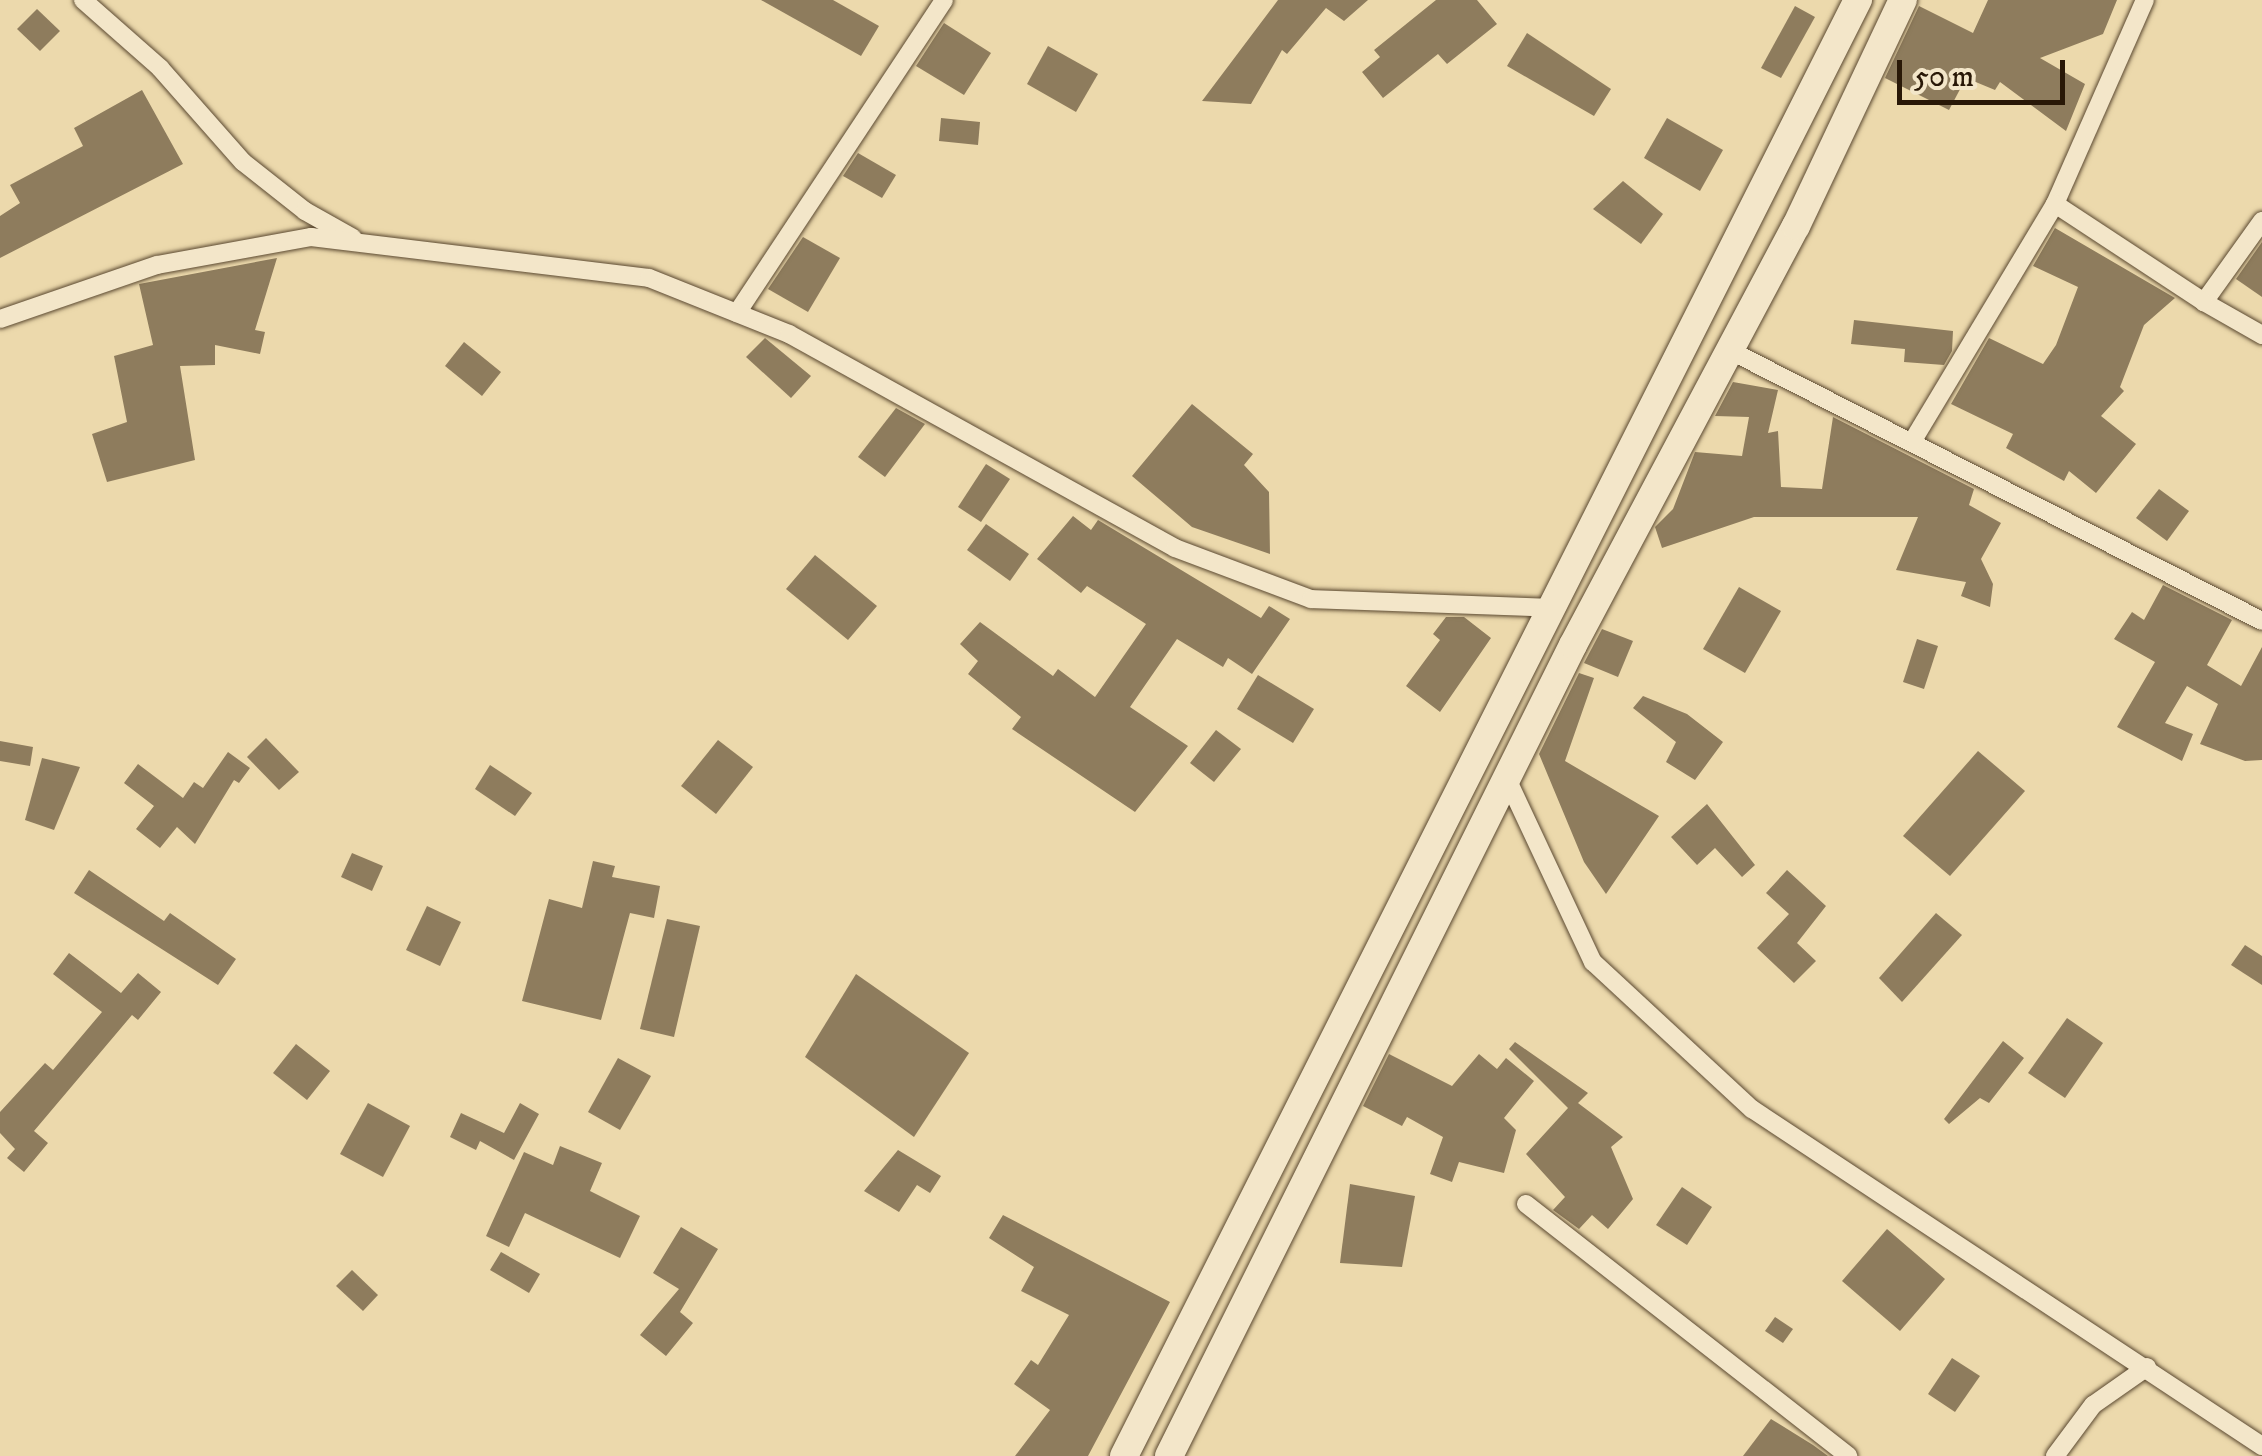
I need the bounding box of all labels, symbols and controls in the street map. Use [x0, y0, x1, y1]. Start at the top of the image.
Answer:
scale bar [1902, 40, 2070, 102]
text: 50 m [1914, 59, 1974, 96]

